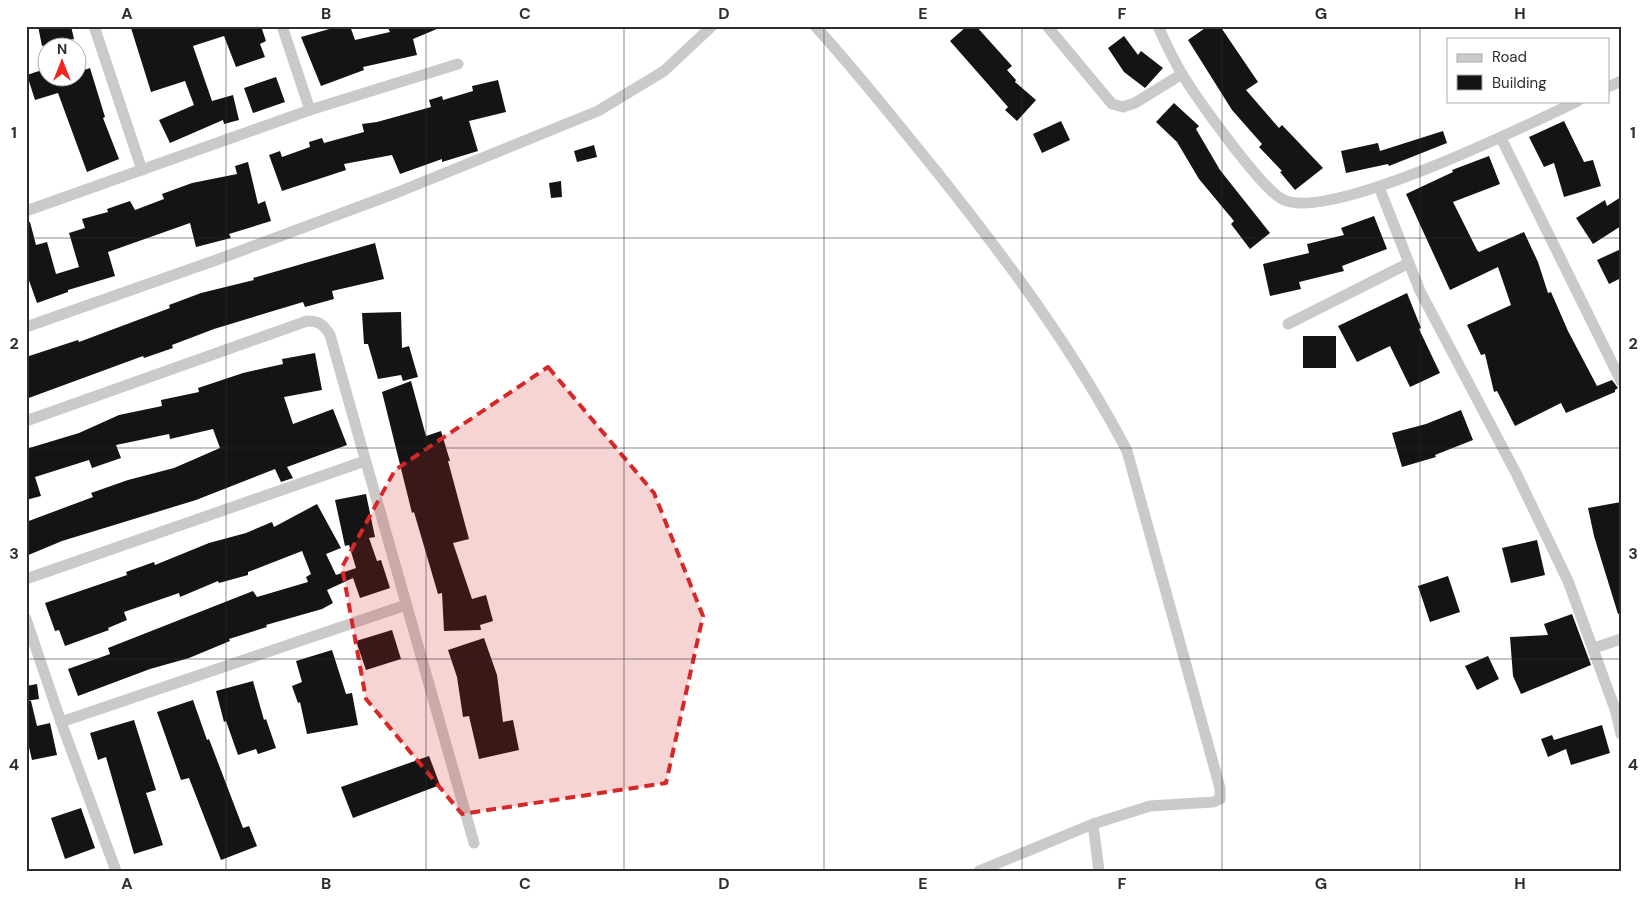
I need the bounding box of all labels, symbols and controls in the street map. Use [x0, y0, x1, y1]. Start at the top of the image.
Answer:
text: A [121, 3, 133, 24]
text: B [321, 3, 331, 24]
text: C [519, 3, 531, 24]
text: D [718, 3, 730, 24]
text: E [918, 3, 928, 24]
text: F [1118, 3, 1127, 24]
text: G [1315, 3, 1327, 24]
text: H [1514, 3, 1526, 24]
north arrow [38, 38, 88, 88]
legend [1447, 38, 1610, 102]
text: N [57, 40, 67, 58]
text: Road [1492, 47, 1527, 67]
text: Building [1492, 73, 1547, 93]
text: 1 [11, 122, 17, 143]
text: 1 [1630, 122, 1636, 143]
text: 2 [9, 333, 19, 354]
text: 2 [1628, 333, 1638, 354]
text: 3 [9, 543, 19, 564]
text: 3 [1628, 543, 1638, 564]
text: 4 [9, 754, 19, 775]
text: 4 [1628, 754, 1638, 775]
text: A [121, 873, 133, 894]
text: B [321, 873, 331, 894]
text: C [519, 873, 531, 894]
text: D [718, 873, 730, 894]
text: E [918, 873, 928, 894]
text: F [1118, 873, 1127, 894]
text: G [1315, 873, 1327, 894]
text: H [1514, 873, 1526, 894]

